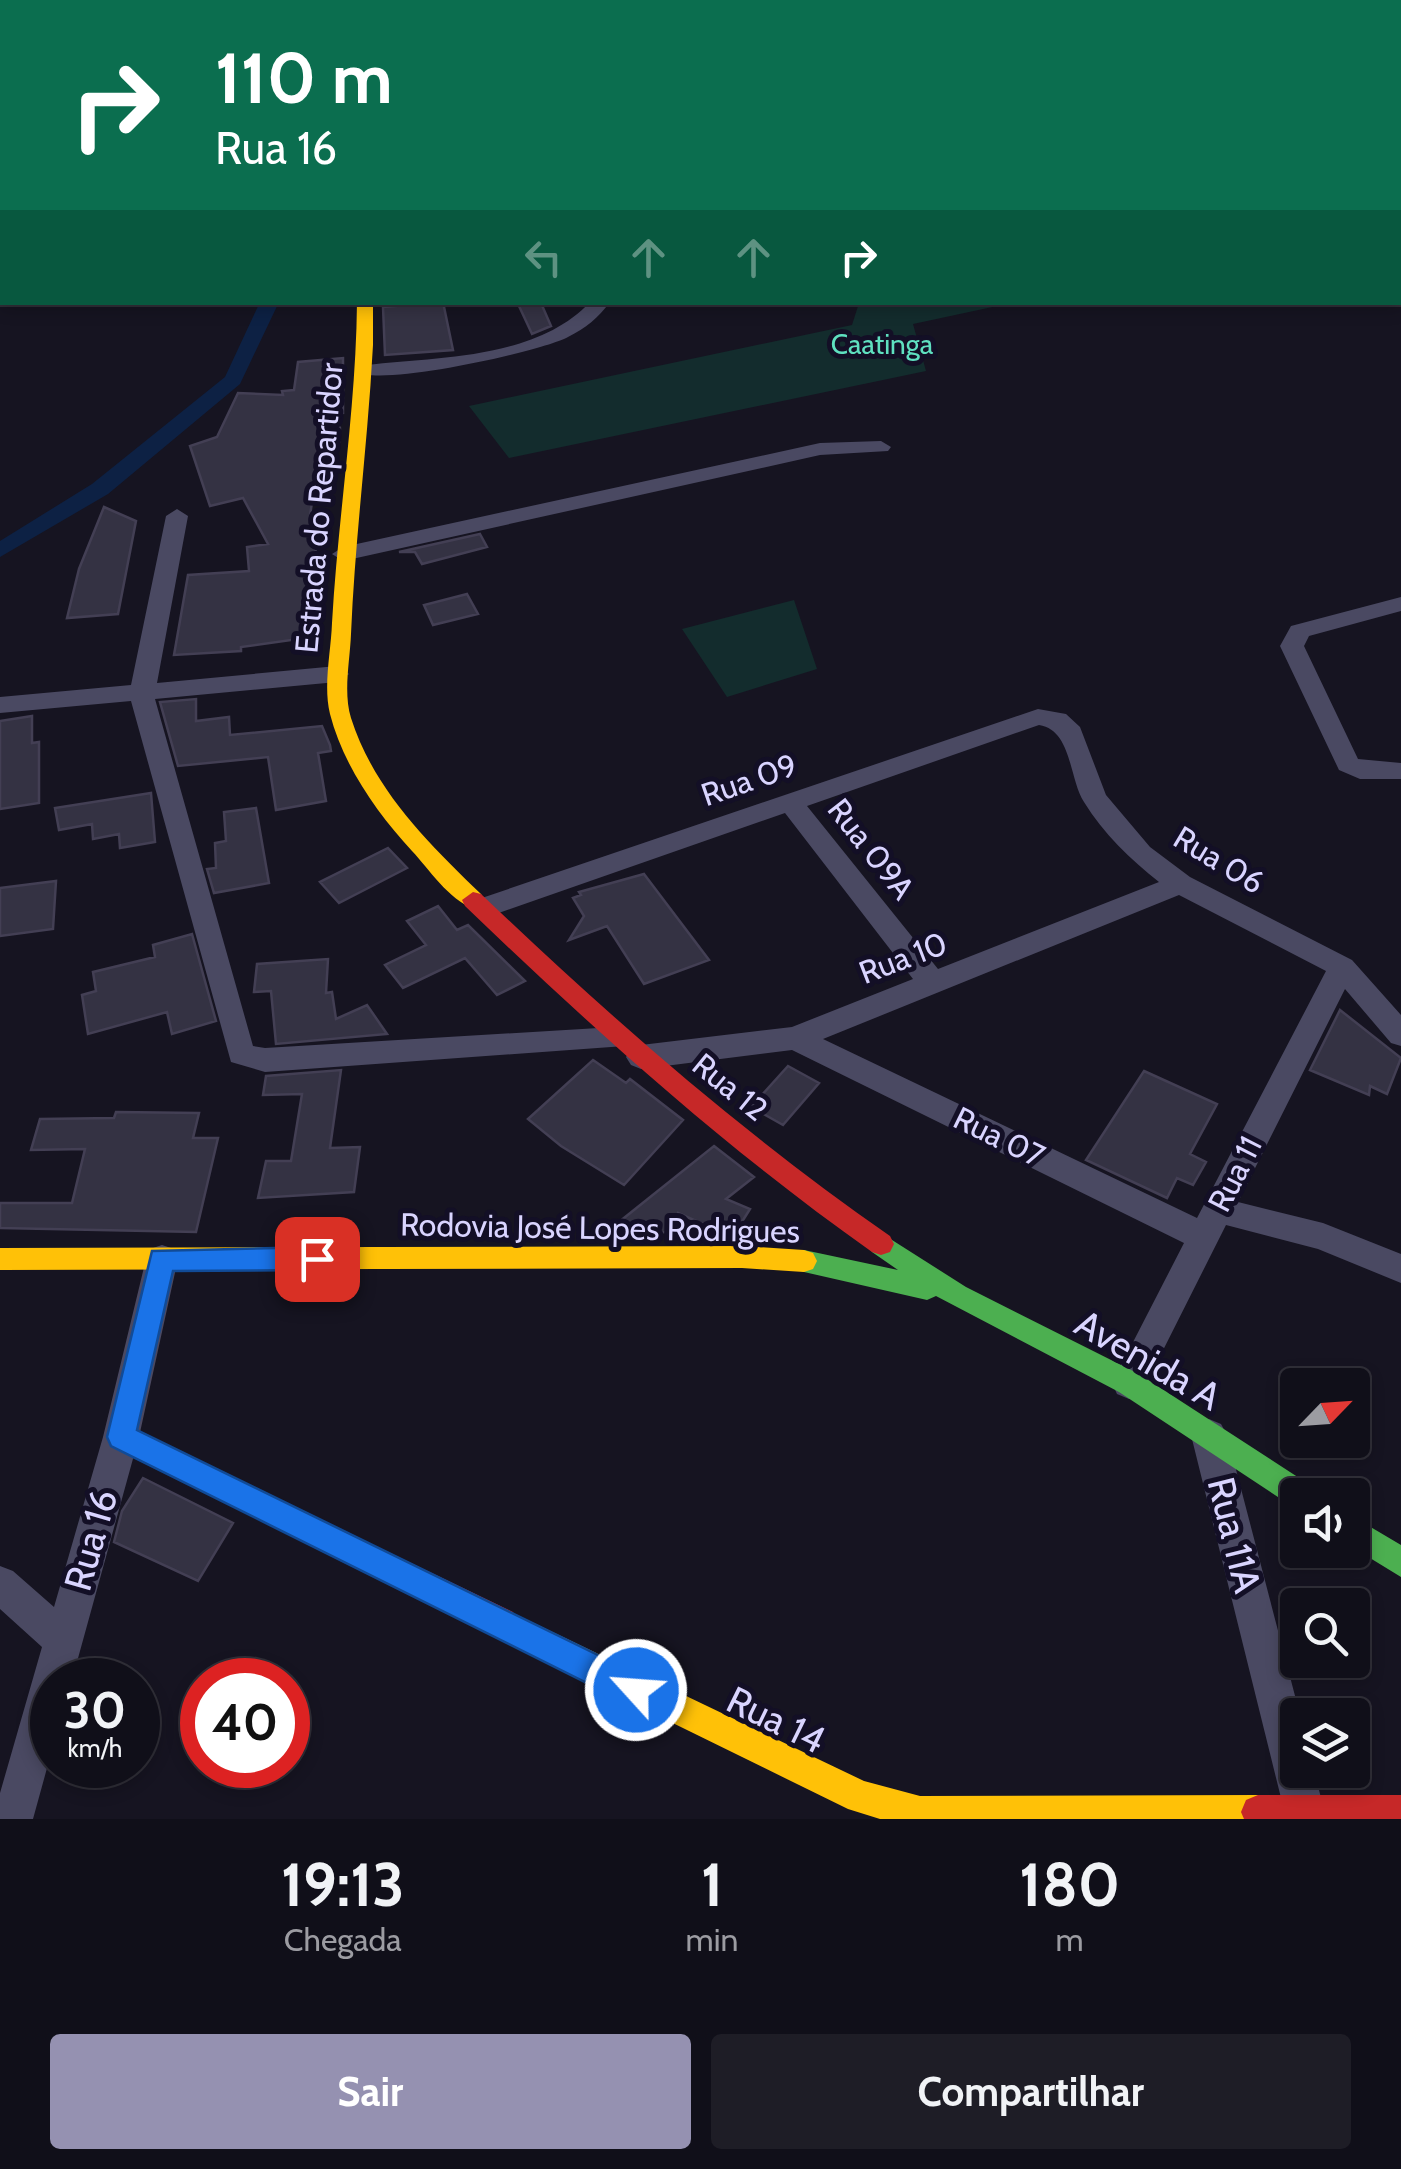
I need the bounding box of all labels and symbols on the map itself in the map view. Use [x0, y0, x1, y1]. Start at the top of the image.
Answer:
park label: Caatinga [831, 327, 934, 361]
street label: Estrada do Repartidor [286, 360, 351, 655]
street label: Rua 09 [696, 745, 802, 814]
street label: Rua 09A [820, 790, 923, 907]
street label: Rua 06 [1167, 817, 1272, 902]
street label: Rua 10 [853, 923, 952, 992]
street label: Rua 12 [685, 1045, 776, 1129]
street label: Rua 07 [947, 1098, 1051, 1175]
street label: Rua 11 [1199, 1130, 1270, 1218]
street label: Rodovia José Lopes Rodrigues [400, 1205, 800, 1250]
pin [275, 1217, 360, 1302]
street label: Avenida A [1067, 1299, 1230, 1420]
north arrow [1280, 1368, 1370, 1458]
street label: Rua 11A [1197, 1472, 1272, 1598]
street label: Rua 16 [54, 1484, 127, 1596]
position arrow [584, 1638, 688, 1742]
speed limit sign: 40 [180, 1658, 310, 1788]
street label: Rua 14 [719, 1676, 833, 1763]

